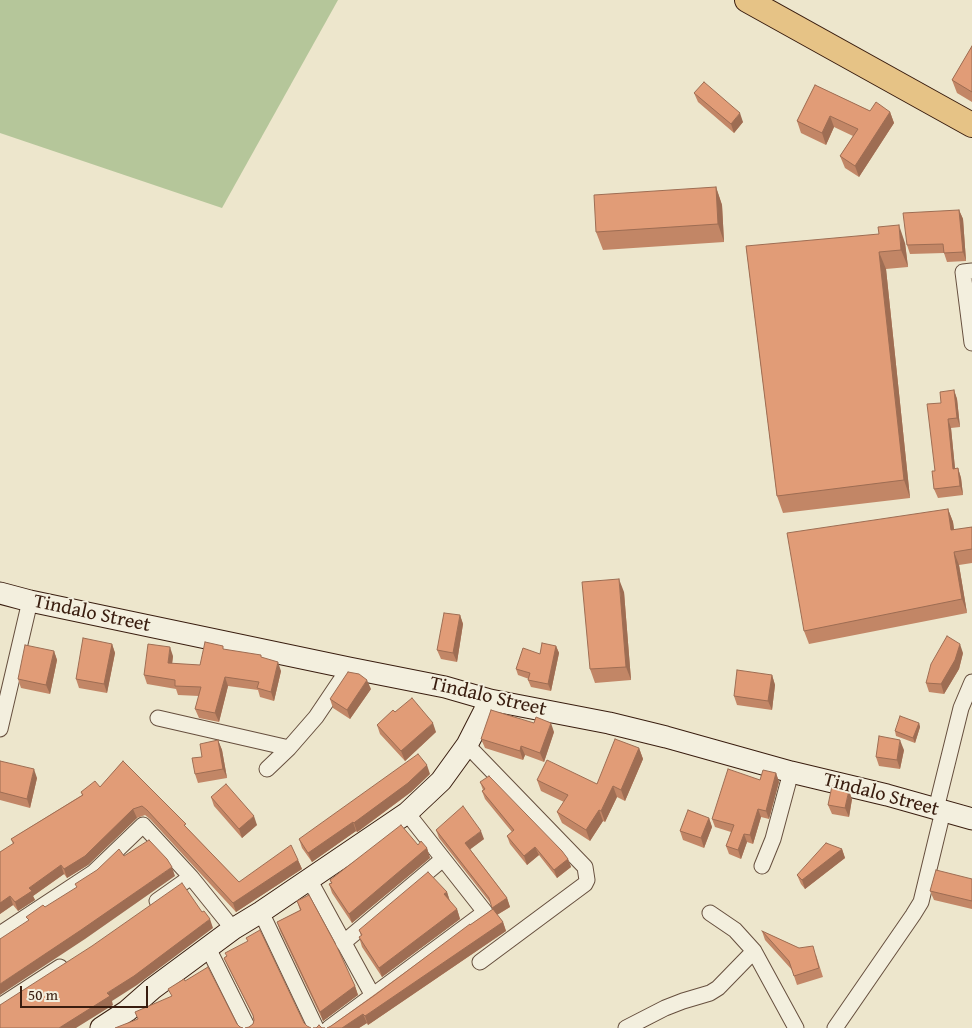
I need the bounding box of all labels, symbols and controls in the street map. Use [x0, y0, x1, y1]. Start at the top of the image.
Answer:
street label: Tindalo Street [31, 590, 153, 638]
street label: Tindalo Street [427, 672, 549, 722]
street label: Tindalo Street [820, 768, 942, 822]
scale bar [22, 976, 150, 1008]
text: 50 m [28, 984, 58, 1005]

